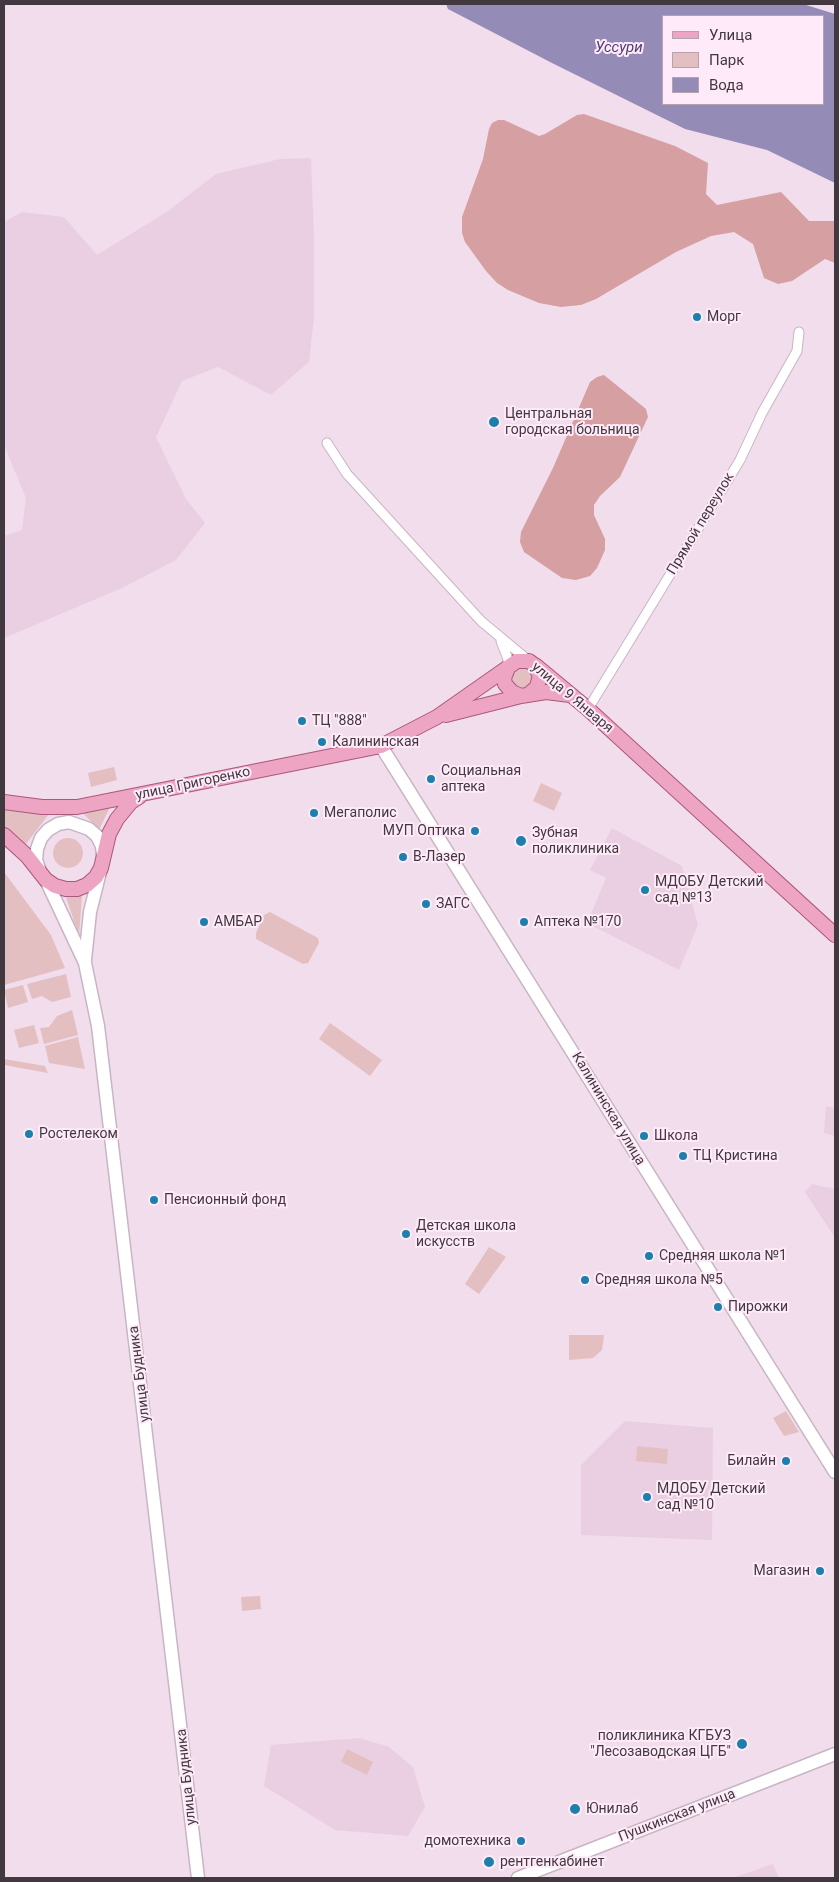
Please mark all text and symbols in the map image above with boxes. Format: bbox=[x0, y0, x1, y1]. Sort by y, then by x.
legend bbox=[662, 15, 824, 105]
text: Улица bbox=[709, 26, 752, 44]
water label: Уссури bbox=[595, 39, 643, 57]
text: Парк bbox=[709, 51, 744, 69]
text: Вода bbox=[709, 76, 744, 94]
place label: Морг bbox=[707, 309, 741, 325]
marker: Морг bbox=[691, 311, 703, 323]
place label: Центральная городская больница bbox=[505, 406, 640, 438]
marker: Центральная городская больница bbox=[487, 415, 501, 429]
street label: Прямой переулок bbox=[664, 470, 738, 578]
street label: улица 9 Января bbox=[528, 659, 616, 737]
place label: ТЦ "888" bbox=[312, 713, 367, 729]
marker: ТЦ "888" bbox=[296, 715, 308, 727]
place label: Калининская bbox=[332, 734, 419, 750]
marker: Калининская bbox=[316, 736, 328, 748]
place label: Социальная аптека bbox=[441, 763, 521, 796]
street label: улица Григоренко bbox=[134, 764, 252, 804]
marker: Социальная аптека bbox=[425, 773, 437, 785]
place label: Мегаполис bbox=[324, 805, 397, 821]
marker: Мегаполис bbox=[308, 807, 320, 819]
place label: МУП Оптика bbox=[383, 823, 465, 839]
marker: МУП Оптика bbox=[469, 825, 481, 837]
place label: Зубная поликлиника bbox=[532, 825, 619, 858]
marker: Зубная поликлиника bbox=[514, 834, 528, 848]
place label: В-Лазер bbox=[413, 849, 466, 865]
marker: В-Лазер bbox=[397, 851, 409, 863]
place label: МДОБУ Детский сад №13 bbox=[655, 874, 763, 906]
marker: МДОБУ Детский сад №13 bbox=[639, 884, 651, 896]
place label: ЗАГС bbox=[436, 896, 470, 912]
marker: ЗАГС bbox=[420, 898, 432, 910]
place label: АМБАР bbox=[214, 914, 262, 930]
place label: Аптека №170 bbox=[534, 914, 621, 930]
marker: АМБАР bbox=[198, 916, 210, 928]
marker: Аптека №170 bbox=[518, 916, 530, 928]
street label: Калининская улица bbox=[568, 1049, 648, 1169]
place label: Ростелеком bbox=[39, 1126, 118, 1142]
marker: Ростелеком bbox=[23, 1128, 35, 1140]
place label: Школа bbox=[654, 1128, 698, 1144]
marker: Школа bbox=[638, 1130, 650, 1142]
place label: ТЦ Кристина bbox=[693, 1148, 778, 1164]
marker: ТЦ Кристина bbox=[677, 1150, 689, 1162]
place label: Пенсионный фонд bbox=[164, 1192, 286, 1208]
marker: Пенсионный фонд bbox=[148, 1194, 160, 1206]
place label: Детская школа искусств bbox=[416, 1218, 516, 1250]
marker: Детская школа искусств bbox=[400, 1228, 412, 1240]
place label: Средняя школа №1 bbox=[659, 1248, 787, 1264]
marker: Средняя школа №1 bbox=[643, 1250, 655, 1262]
place label: Средняя школа №5 bbox=[595, 1272, 723, 1288]
marker: Средняя школа №5 bbox=[579, 1274, 591, 1286]
place label: Пирожки bbox=[728, 1299, 788, 1315]
marker: Пирожки bbox=[712, 1301, 724, 1313]
street label: улица Будника bbox=[126, 1325, 154, 1423]
place label: Билайн bbox=[727, 1453, 776, 1469]
marker: Билайн bbox=[780, 1455, 792, 1467]
place label: МДОБУ Детский сад №10 bbox=[657, 1481, 765, 1514]
marker: МДОБУ Детский сад №10 bbox=[641, 1491, 653, 1503]
place label: Магазин bbox=[753, 1563, 810, 1579]
marker: Магазин bbox=[814, 1565, 826, 1577]
street label: улица Будника bbox=[174, 1728, 200, 1826]
place label: поликлиника КГБУЗ "Лесозаводская ЦГБ" bbox=[590, 1728, 731, 1760]
marker: поликлиника КГБУЗ "Лесозаводская ЦГБ" bbox=[735, 1737, 749, 1751]
street label: Пушкинская улица bbox=[616, 1786, 738, 1846]
place label: Юнилаб bbox=[586, 1801, 638, 1817]
marker: Юнилаб bbox=[568, 1802, 582, 1816]
place label: домотехника bbox=[424, 1833, 511, 1849]
marker: домотехника bbox=[515, 1835, 527, 1847]
place label: рентгенкабинет bbox=[500, 1854, 604, 1870]
marker: рентгенкабинет bbox=[482, 1855, 496, 1869]

